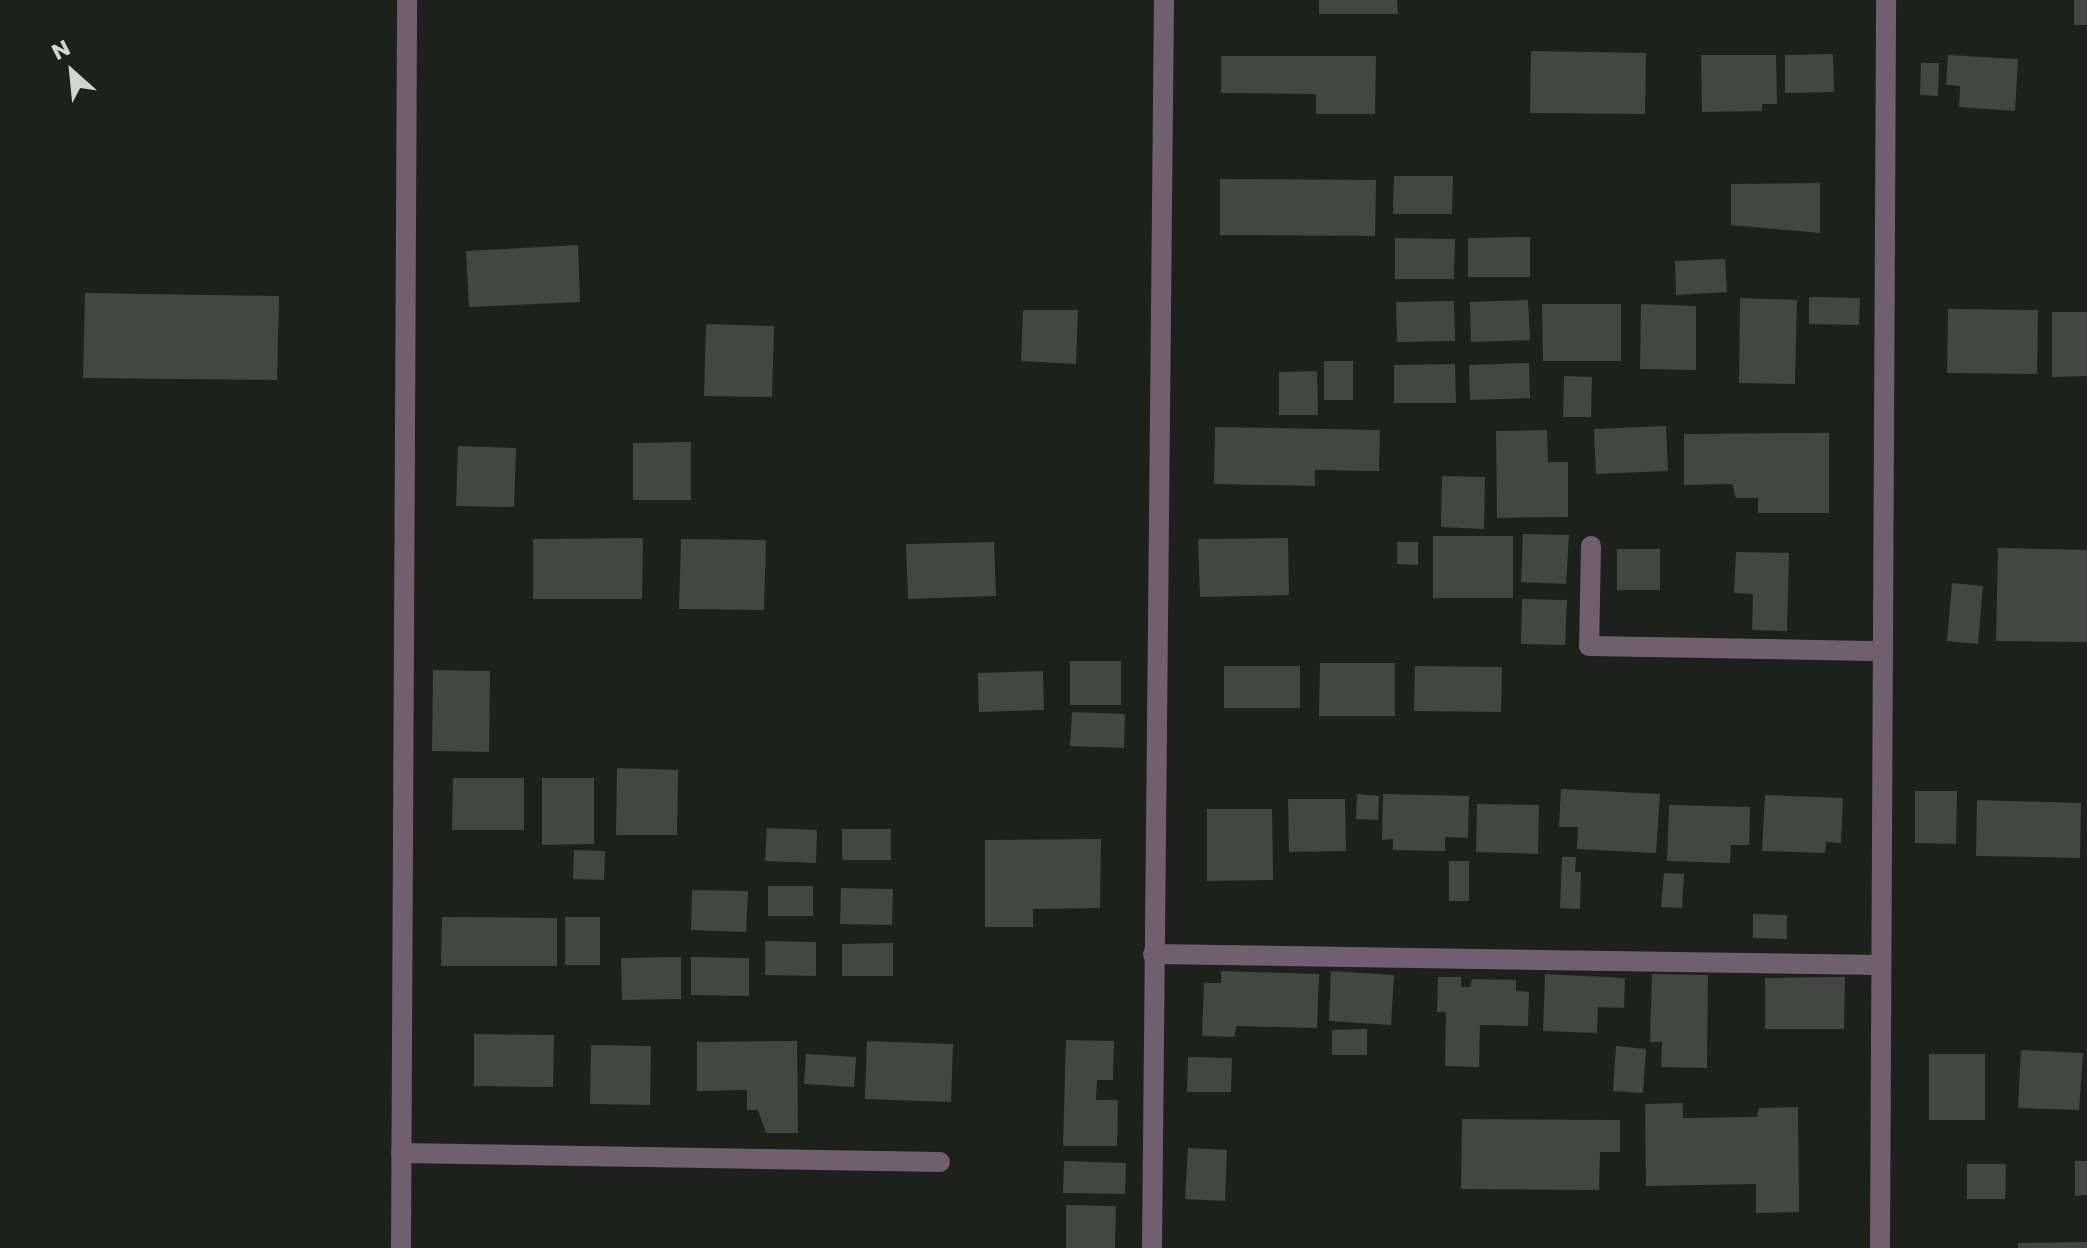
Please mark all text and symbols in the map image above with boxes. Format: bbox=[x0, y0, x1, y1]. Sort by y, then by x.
north arrow bbox=[32, 32, 112, 112]
text: N bbox=[46, 33, 75, 68]

